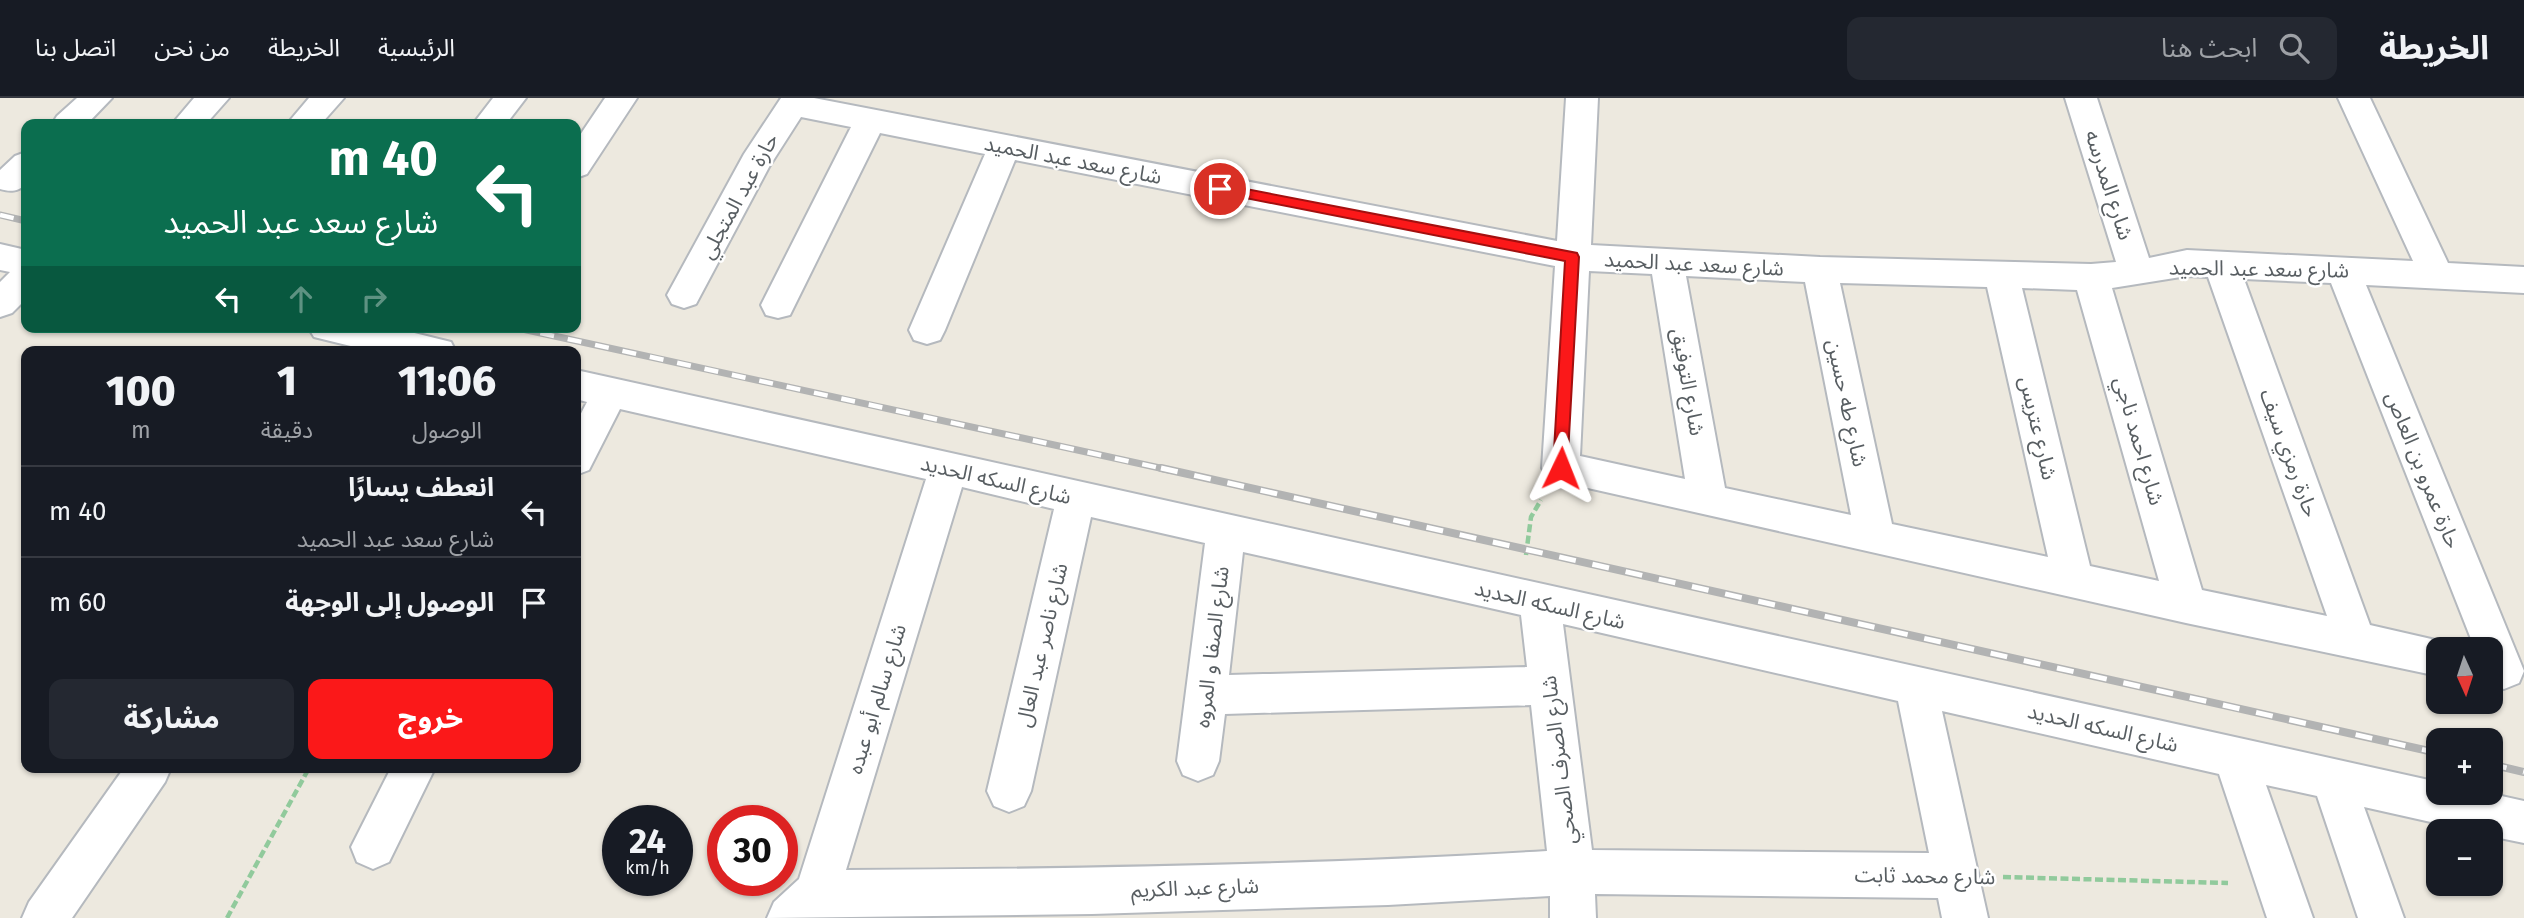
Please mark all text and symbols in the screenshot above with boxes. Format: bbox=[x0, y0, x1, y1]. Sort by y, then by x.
search box bbox=[1847, 17, 2337, 80]
text: الخريطة bbox=[2379, 28, 2489, 68]
icon: search bbox=[2275, 29, 2313, 67]
text: ابحث هنا bbox=[2161, 33, 2257, 64]
text: اتصل بنا bbox=[35, 34, 116, 62]
text: من نحن bbox=[154, 34, 230, 62]
text: الخريطة bbox=[268, 34, 340, 62]
text: الرئيسية bbox=[378, 34, 455, 62]
street label: شارع المدرسه bbox=[2077, 127, 2139, 244]
text: 40 m bbox=[329, 129, 438, 188]
street label: حارة عبد المتجلي bbox=[694, 129, 787, 265]
street label: شارع سعد عبد الحميد bbox=[982, 130, 1164, 192]
icon: left bbox=[462, 147, 553, 238]
pin bbox=[1190, 159, 1250, 219]
icon: arrive bbox=[1201, 170, 1239, 208]
text: شارع سعد عبد الحميد bbox=[164, 203, 438, 241]
street label: شارع سعد عبد الحميد bbox=[1603, 246, 1785, 284]
street label: شارع سعد عبد الحميد bbox=[2169, 254, 2349, 286]
icon: left bbox=[209, 280, 247, 318]
icon: ahead bbox=[282, 280, 320, 318]
icon: right bbox=[355, 280, 393, 318]
street label: شارع التوفيق bbox=[1664, 326, 1710, 438]
street label: شارع طه حسين bbox=[1819, 337, 1873, 470]
text: 1 bbox=[277, 356, 297, 406]
text: 11:06 bbox=[398, 356, 496, 406]
text: 100 bbox=[106, 366, 176, 416]
street label: شارع عتريس bbox=[2012, 374, 2063, 483]
street label: شارع احمد ناجي bbox=[2106, 374, 2170, 509]
street label: حارة رمزي سيف bbox=[2251, 385, 2324, 522]
street label: حارة عمرو بن العاص bbox=[2380, 388, 2466, 552]
text: m bbox=[131, 416, 151, 444]
text: دقيقة bbox=[261, 416, 313, 444]
text: الوصول bbox=[412, 416, 482, 444]
position arrow bbox=[1524, 431, 1598, 505]
street label: شارع السكه الحديد bbox=[918, 450, 1074, 512]
text: انعطف يسارًا bbox=[348, 472, 494, 503]
icon: left bbox=[515, 493, 553, 531]
text: 40 m bbox=[49, 496, 107, 527]
text: شارع سعد عبد الحميد bbox=[297, 525, 494, 553]
street label: شارع ناصر عبد العال bbox=[1010, 560, 1075, 730]
street label: شارع الصفا و المروه bbox=[1189, 565, 1237, 730]
street label: شارع السكه الحديد bbox=[1472, 575, 1628, 637]
icon: arrive bbox=[515, 584, 553, 622]
text: 60 m bbox=[49, 587, 107, 618]
text: الوصول إلى الوجهة bbox=[285, 587, 494, 618]
street label: شارع سالم أبو عبده bbox=[842, 621, 914, 778]
north arrow bbox=[2426, 637, 2502, 714]
map controls bbox=[2426, 637, 2503, 896]
street label: شارع الصرف الصحي bbox=[1536, 674, 1585, 846]
button: مشاركة bbox=[49, 679, 294, 759]
button: خروج bbox=[308, 679, 553, 759]
street label: شارع السكه الحديد bbox=[2025, 698, 2181, 760]
button: + bbox=[2426, 728, 2503, 805]
speed limit sign: 30 bbox=[707, 805, 798, 896]
button: − bbox=[2426, 819, 2503, 896]
text: 24 bbox=[629, 820, 666, 862]
text: km/h bbox=[625, 857, 670, 879]
street label: شارع محمد ثابت bbox=[1854, 862, 1996, 892]
street label: شارع عبد الكريم bbox=[1131, 873, 1259, 905]

